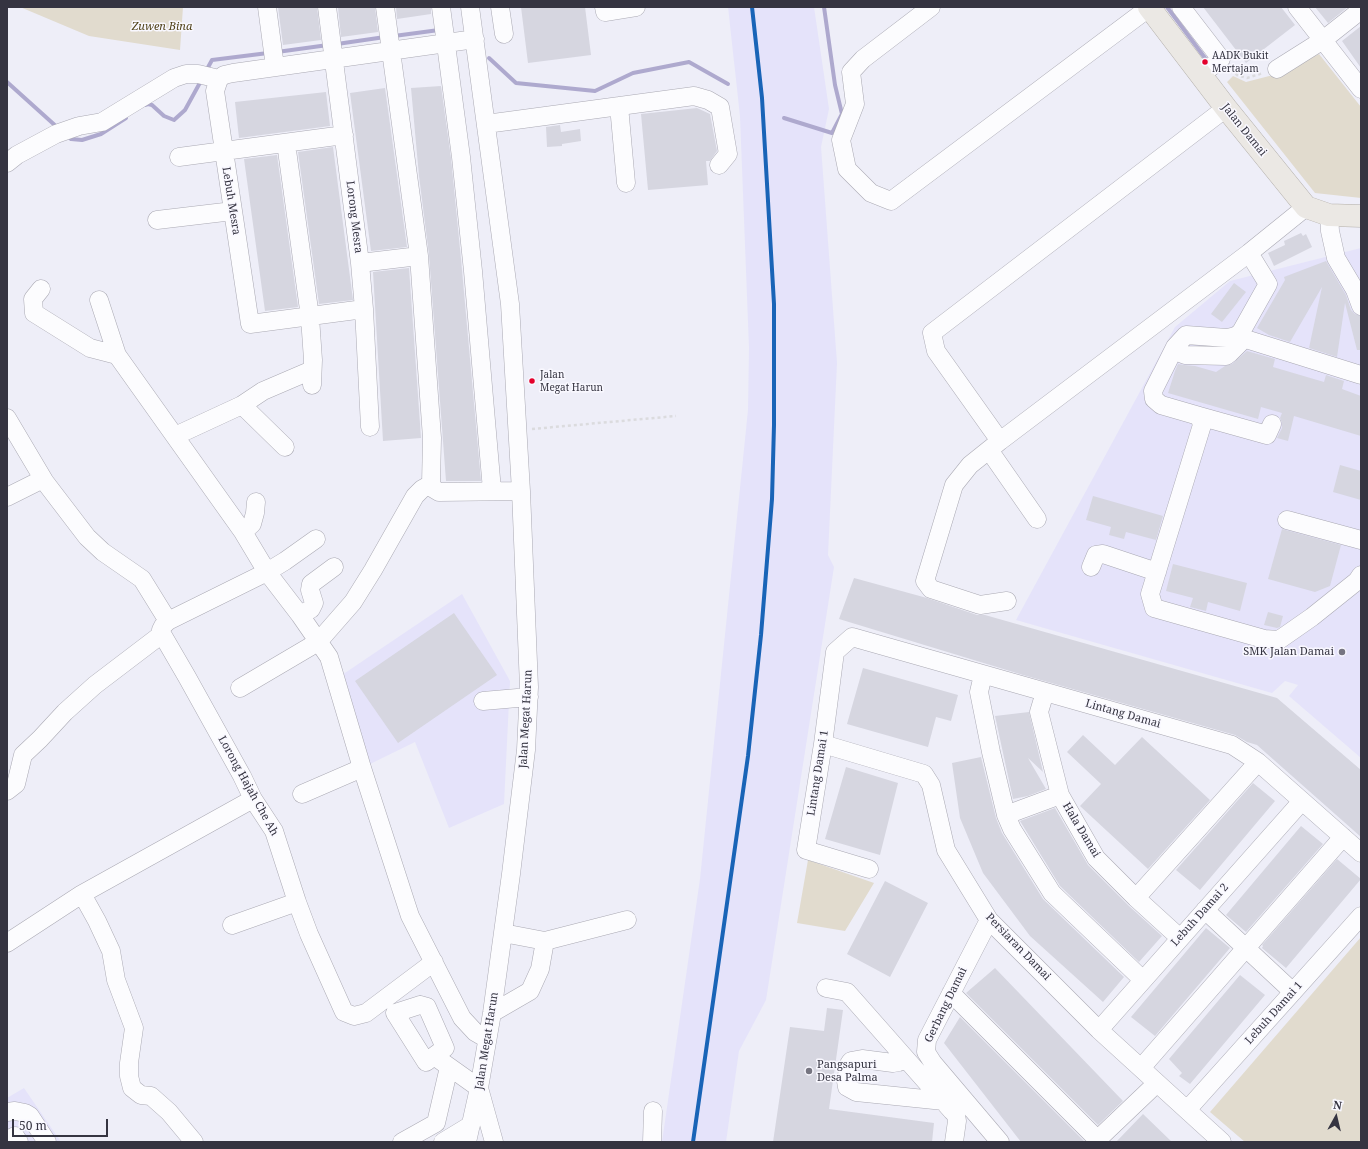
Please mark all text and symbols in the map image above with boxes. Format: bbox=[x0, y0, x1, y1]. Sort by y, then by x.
park label: Zuwen Bina bbox=[132, 20, 192, 34]
place label: AADK Bukit Mertajam bbox=[1212, 50, 1268, 74]
marker: AADK Bukit Mertajam bbox=[1200, 57, 1210, 67]
street label: Jalan Damai bbox=[1219, 101, 1269, 159]
street label: Lebuh Mesra bbox=[219, 166, 243, 236]
street label: Lorong Mesra bbox=[343, 180, 365, 254]
place label: Jalan Megat Harun bbox=[540, 369, 603, 392]
marker: Jalan Megat Harun bbox=[527, 376, 537, 386]
place label: SMK Jalan Damai bbox=[1243, 645, 1334, 659]
marker: SMK Jalan Damai bbox=[1337, 647, 1347, 657]
street label: Jalan Megat Harun bbox=[517, 669, 535, 769]
street label: Lintang Damai bbox=[1084, 697, 1162, 731]
street label: Lintang Damai 1 bbox=[805, 729, 831, 817]
street label: Lorong Hajah Che Ah bbox=[215, 734, 281, 838]
street label: Hala Damai bbox=[1059, 800, 1103, 860]
street label: Lebuh Damai 2 bbox=[1168, 881, 1232, 949]
street label: Persiaran Damai bbox=[983, 911, 1053, 983]
street label: Gerbang Damai bbox=[922, 965, 970, 1045]
street label: Lebuh Damai 1 bbox=[1242, 979, 1306, 1047]
street label: Jalan Megat Harun bbox=[473, 991, 501, 1091]
place label: Pangsapuri Desa Palma bbox=[817, 1058, 878, 1084]
marker: Pangsapuri Desa Palma bbox=[804, 1066, 814, 1076]
north arrow bbox=[1316, 1097, 1356, 1137]
text: N bbox=[1332, 1097, 1343, 1113]
scale bar bbox=[14, 1111, 110, 1137]
text: 50 m bbox=[19, 1117, 47, 1134]

